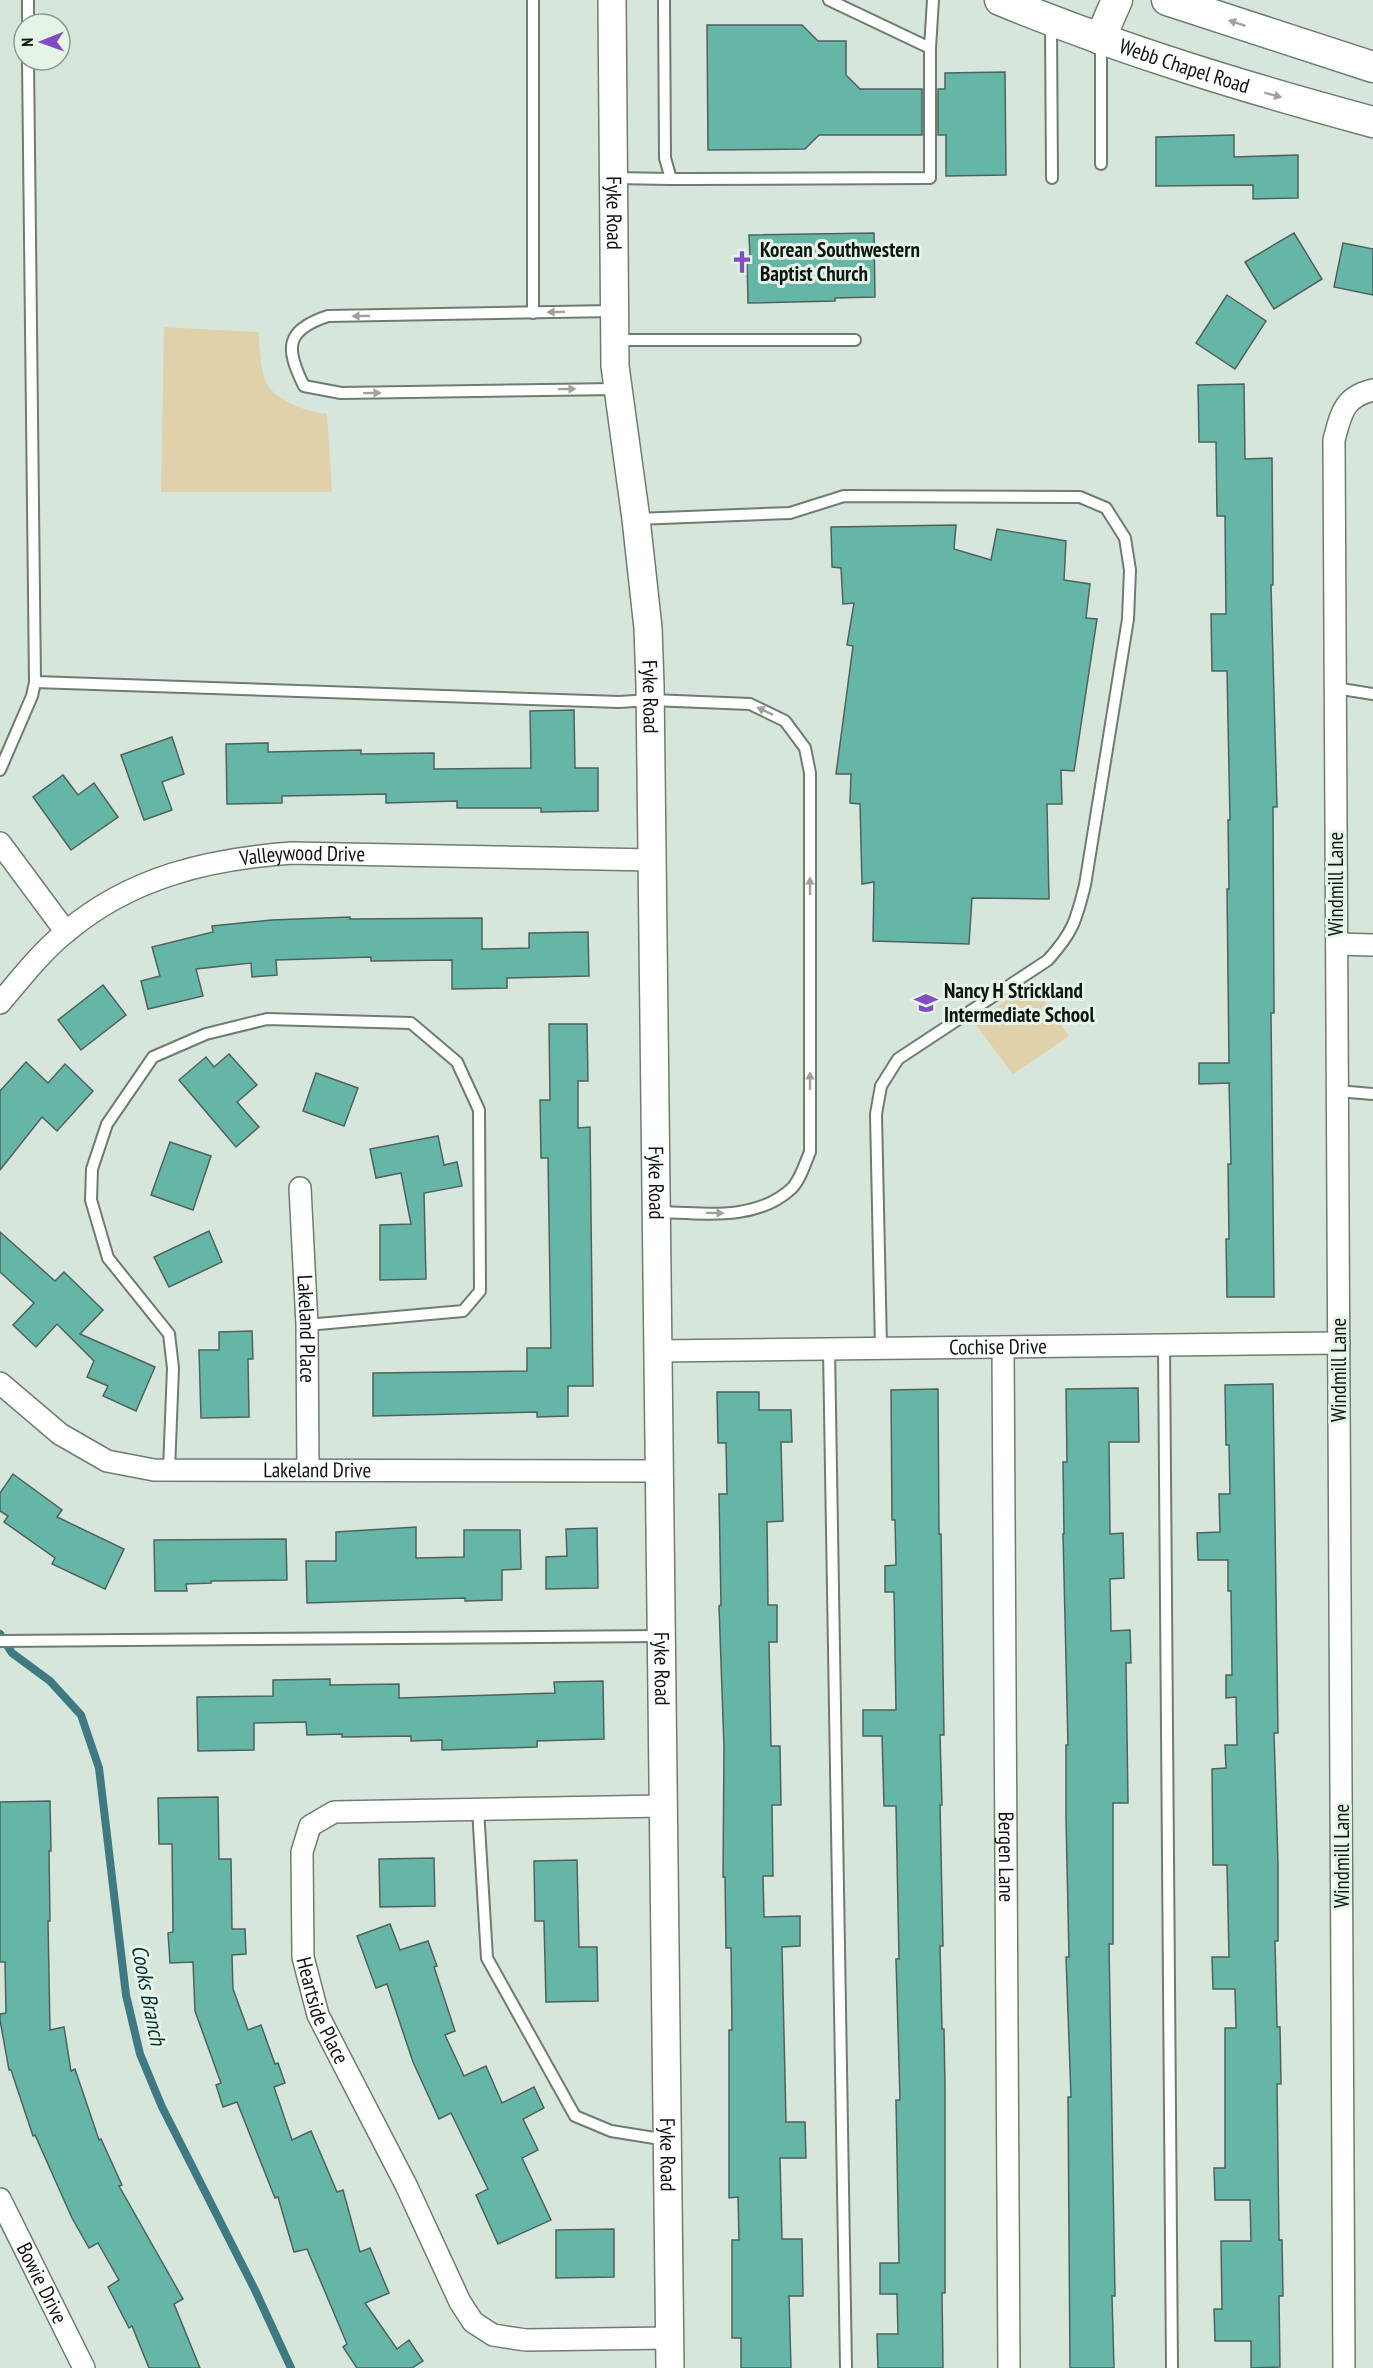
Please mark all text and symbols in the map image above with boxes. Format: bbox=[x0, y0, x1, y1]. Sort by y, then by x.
north arrow bbox=[12, 12, 72, 72]
one-way arrow bbox=[1228, 18, 1246, 28]
street label: Webb Chapel Road bbox=[1116, 32, 1253, 99]
text: N bbox=[17, 38, 37, 47]
one-way arrow bbox=[1265, 91, 1283, 100]
street label: Fyke Road bbox=[600, 176, 628, 250]
place label: Korean Southwestern Baptist Church bbox=[760, 236, 920, 287]
church icon: Korean Southwestern Baptist Church bbox=[729, 249, 755, 275]
one-way arrow bbox=[546, 307, 565, 317]
one-way arrow bbox=[351, 311, 370, 321]
one-way arrow bbox=[558, 385, 577, 394]
one-way arrow bbox=[363, 388, 382, 398]
street label: Fyke Road bbox=[636, 660, 665, 734]
one-way arrow bbox=[756, 706, 773, 715]
street label: Windmill Lane bbox=[1322, 832, 1349, 936]
street label: Valleywood Drive bbox=[237, 839, 365, 872]
one-way arrow bbox=[805, 876, 815, 895]
place label: Nancy H Strickland Intermediate School bbox=[944, 977, 1095, 1028]
school or university icon: Nancy H Strickland Intermediate School bbox=[913, 990, 939, 1016]
one-way arrow bbox=[805, 1071, 815, 1090]
street label: Fyke Road bbox=[642, 1146, 670, 1220]
one-way arrow bbox=[706, 1208, 725, 1218]
street label: Lakeland Place bbox=[291, 1274, 321, 1383]
street label: Windmill Lane bbox=[1325, 1318, 1352, 1422]
street label: Cochise Drive bbox=[949, 1332, 1047, 1361]
street label: Lakeland Drive bbox=[263, 1456, 371, 1483]
street label: Fyke Road bbox=[648, 1632, 676, 1706]
street label: Windmill Lane bbox=[1328, 1804, 1355, 1908]
street label: Bergen Lane bbox=[993, 1812, 1020, 1902]
water label: Cooks Branch bbox=[126, 1943, 173, 2049]
street label: Heartside Place bbox=[291, 1954, 355, 2068]
street label: Fyke Road bbox=[654, 2118, 682, 2192]
street label: Bowie Drive bbox=[11, 2238, 74, 2328]

